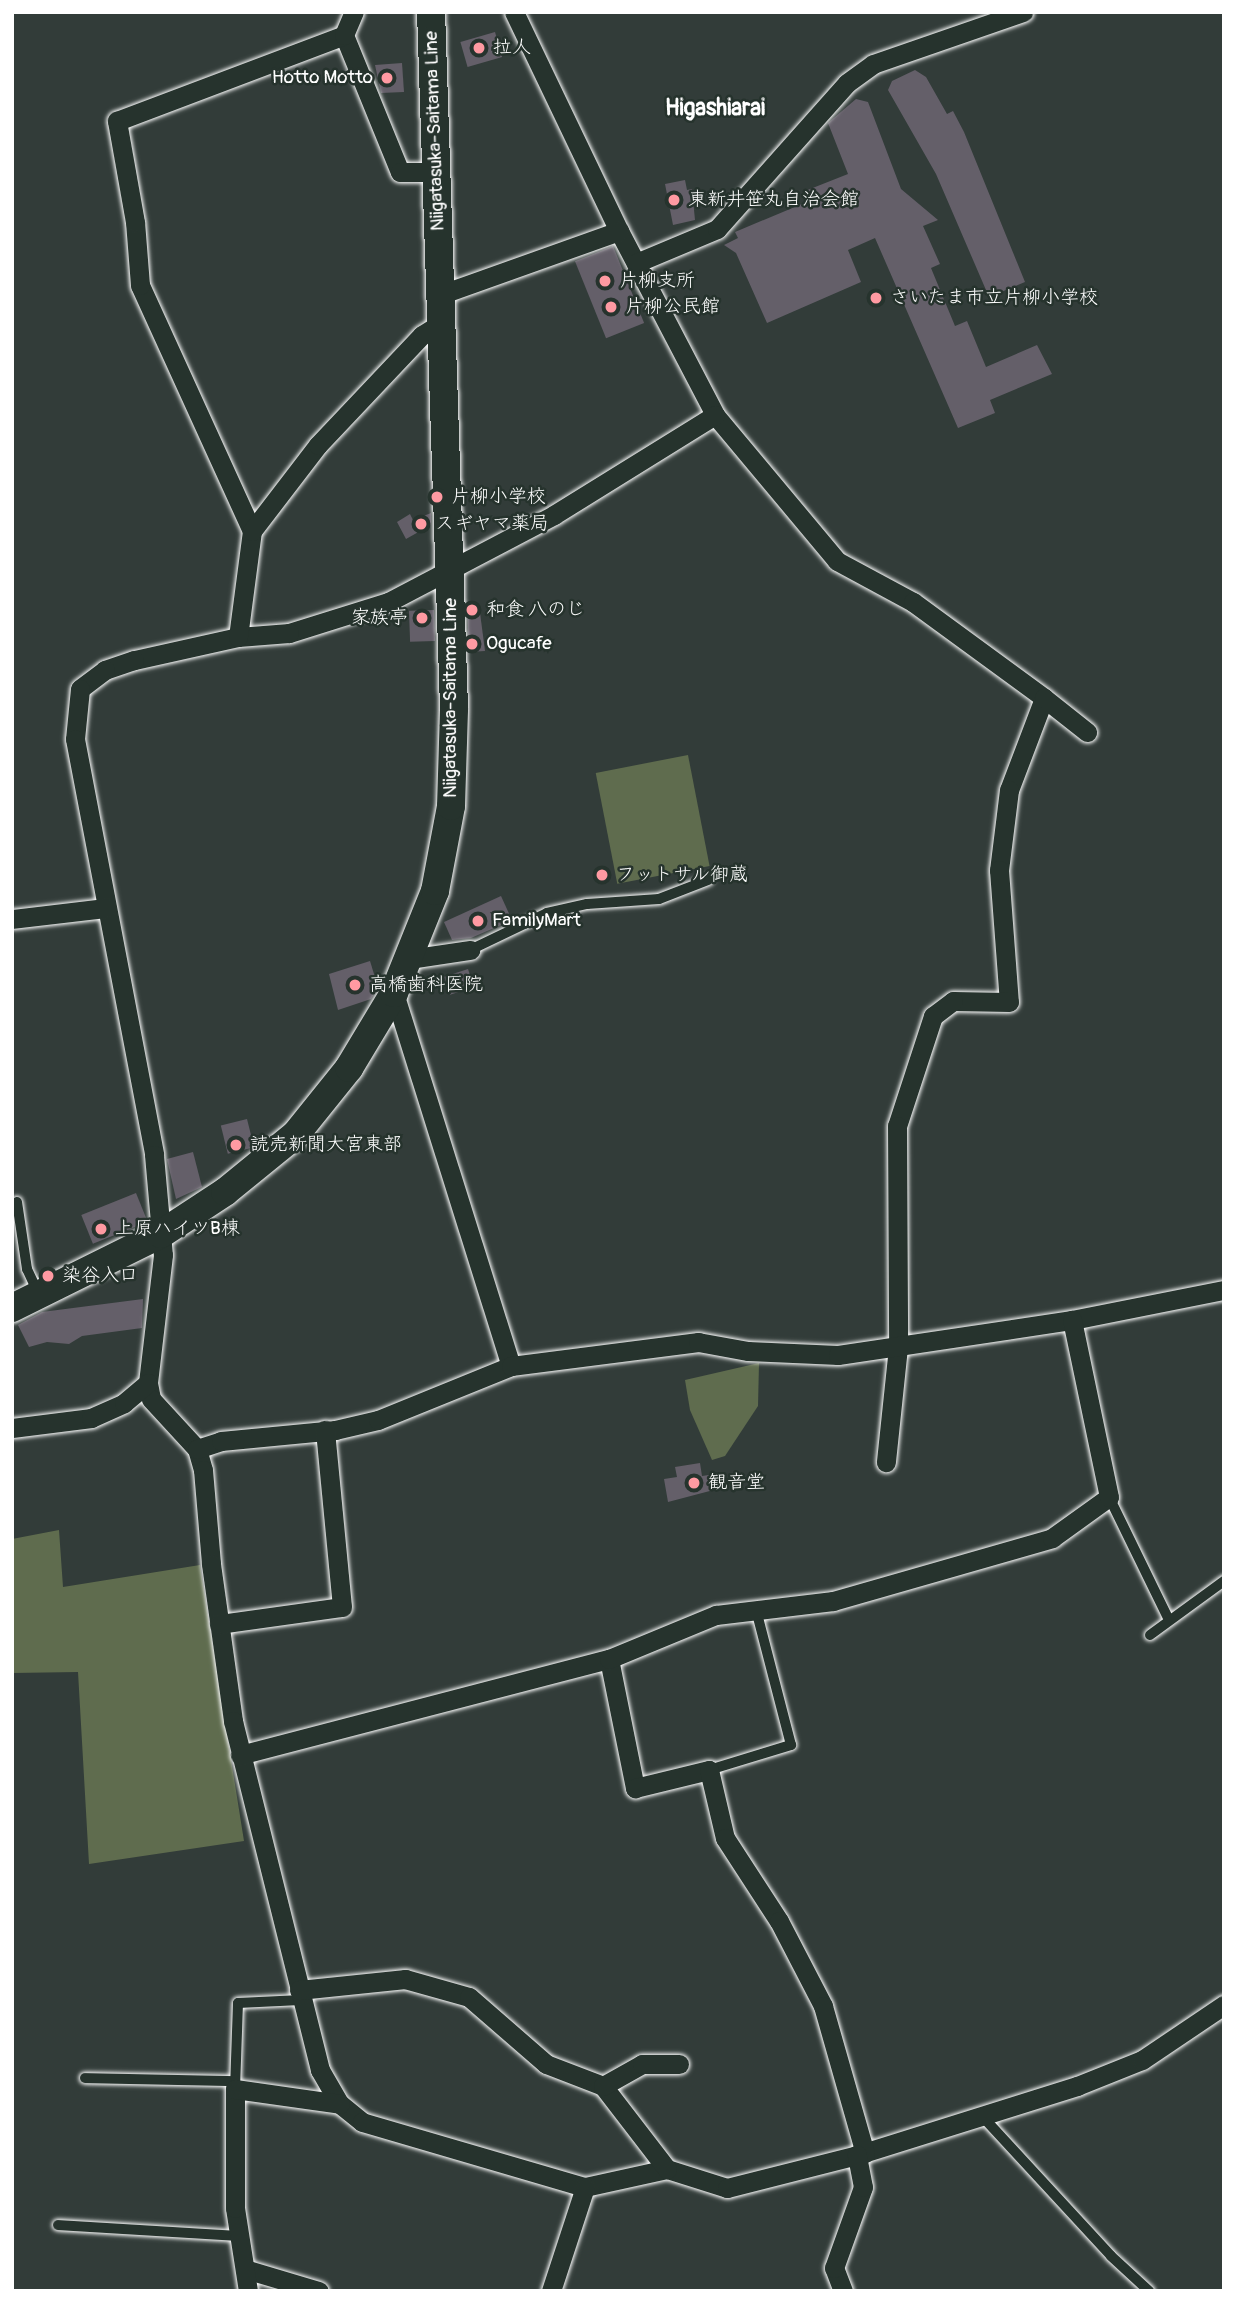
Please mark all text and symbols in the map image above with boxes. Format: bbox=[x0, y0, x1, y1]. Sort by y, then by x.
street label: Niigatasuka-Saitama Line bbox=[420, 31, 450, 231]
place label: 拉人 bbox=[493, 37, 531, 59]
marker: 拉人 bbox=[471, 40, 487, 56]
place label: Hotto Motto bbox=[272, 67, 373, 89]
marker: Hotto Motto bbox=[379, 70, 395, 86]
district label: Higashiarai bbox=[665, 94, 765, 122]
place label: 東新井笹丸自治会館 bbox=[688, 189, 859, 211]
marker: 東新井笹丸自治会館 bbox=[666, 192, 682, 208]
place label: 片柳支所 bbox=[619, 270, 695, 292]
marker: 片柳支所 bbox=[597, 273, 613, 289]
place label: さいたま市立片柳小学校 bbox=[890, 287, 1099, 309]
marker: さいたま市立片柳小学校 bbox=[868, 290, 884, 306]
place label: 片柳公民館 bbox=[625, 296, 720, 318]
marker: 片柳公民館 bbox=[603, 299, 619, 315]
place label: 片柳小学校 bbox=[451, 486, 546, 508]
marker: 片柳小学校 bbox=[429, 489, 445, 505]
place label: スギヤマ薬局 bbox=[435, 513, 549, 535]
marker: スギヤマ薬局 bbox=[413, 516, 429, 532]
street label: Niigatasuka-Saitama Line bbox=[440, 598, 462, 798]
place label: 和食 八のじ bbox=[486, 599, 585, 621]
marker: 和食 八のじ bbox=[464, 602, 480, 618]
place label: 家族亭 bbox=[351, 607, 408, 629]
marker: 家族亭 bbox=[414, 610, 430, 626]
place label: Ogucafe bbox=[486, 633, 552, 655]
marker: Ogucafe bbox=[464, 636, 480, 652]
place label: フットサル御蔵 bbox=[616, 864, 749, 886]
marker: フットサル御蔵 bbox=[594, 867, 610, 883]
place label: FamilyMart bbox=[492, 910, 581, 932]
marker: FamilyMart bbox=[470, 913, 486, 929]
place label: 高橋歯科医院 bbox=[369, 974, 483, 996]
marker: 高橋歯科医院 bbox=[347, 977, 363, 993]
place label: 読売新聞大宮東部 bbox=[250, 1134, 402, 1156]
marker: 読売新聞大宮東部 bbox=[228, 1137, 244, 1153]
place label: 上原ハイツB棟 bbox=[115, 1218, 240, 1240]
marker: 上原ハイツB棟 bbox=[93, 1221, 109, 1237]
place label: 染谷入口 bbox=[62, 1265, 138, 1287]
marker: 染谷入口 bbox=[40, 1268, 56, 1284]
place label: 観音堂 bbox=[708, 1472, 765, 1494]
marker: 観音堂 bbox=[686, 1475, 702, 1491]

